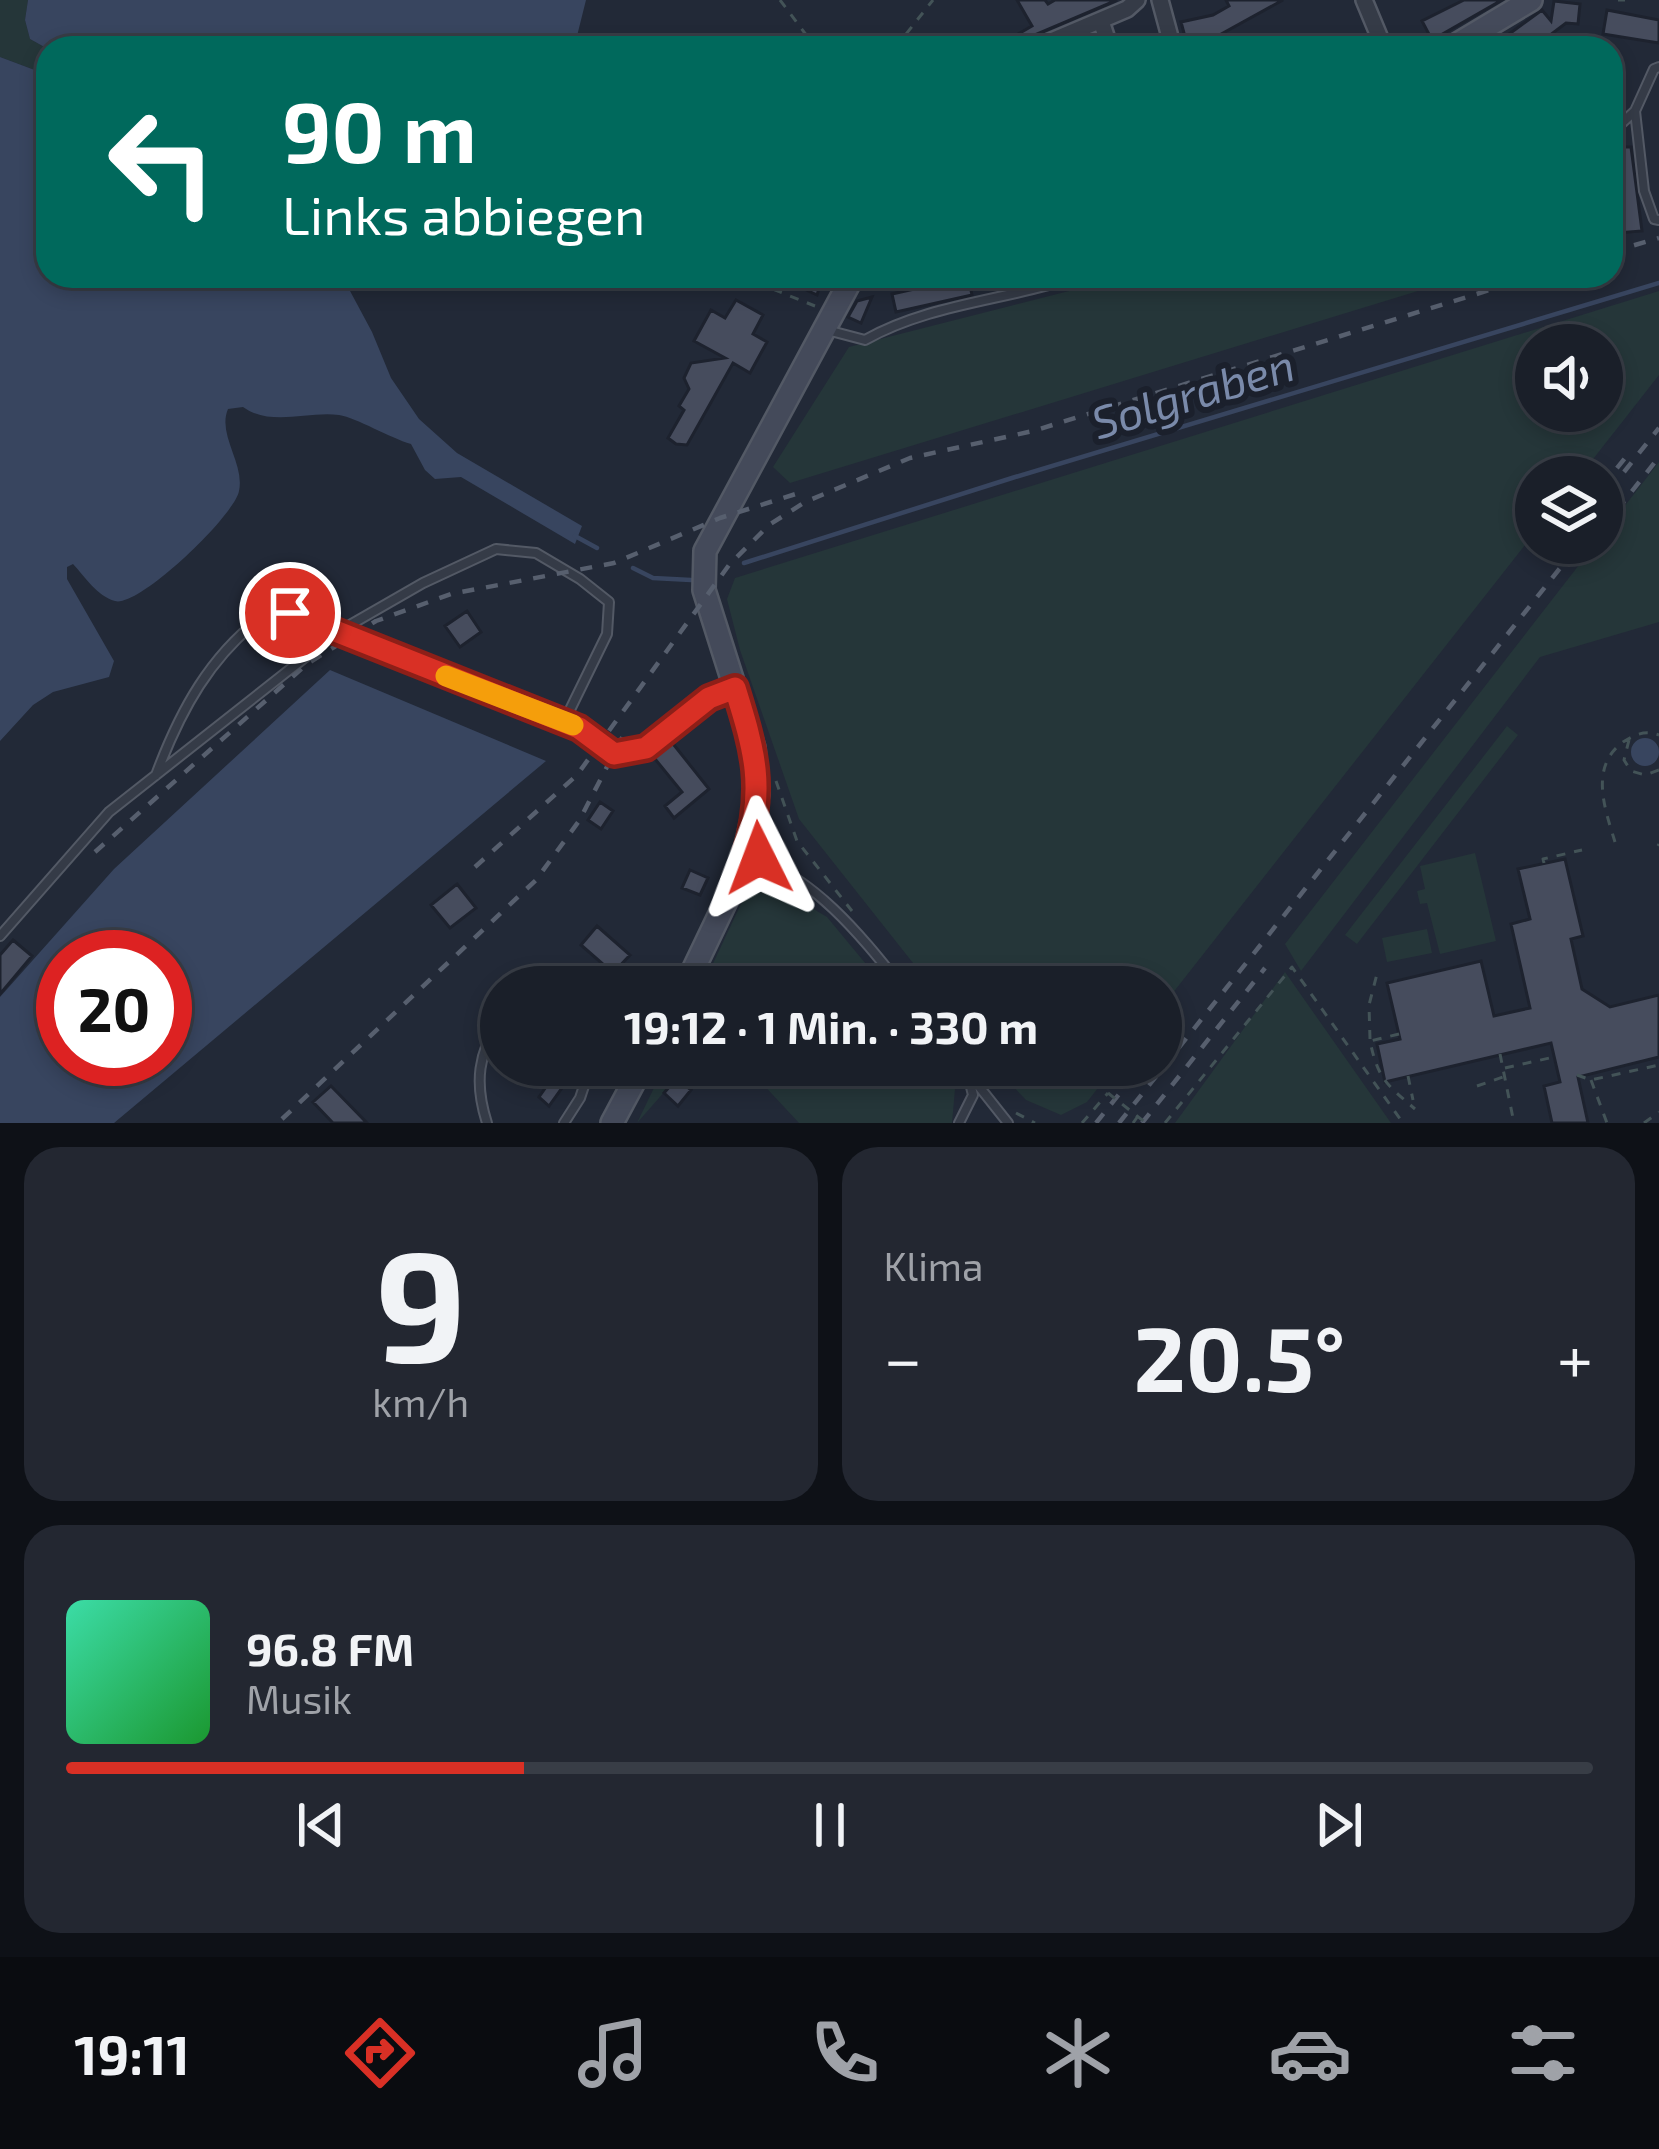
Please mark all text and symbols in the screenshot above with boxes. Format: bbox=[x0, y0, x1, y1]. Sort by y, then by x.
text: 90 m bbox=[282, 79, 477, 180]
icon: left bbox=[84, 84, 240, 240]
text: Links abbiegen bbox=[282, 181, 645, 246]
map controls bbox=[1515, 324, 1623, 564]
button: sound bbox=[1515, 324, 1623, 432]
water label: Solgraben bbox=[1085, 336, 1300, 448]
button: layers bbox=[1515, 456, 1623, 564]
pin bbox=[239, 562, 341, 664]
icon: arrive bbox=[257, 580, 323, 646]
position arrow bbox=[696, 795, 822, 921]
speed limit sign: 20 bbox=[36, 930, 192, 1086]
text: 19:12 · 1 Min. · 330 m bbox=[624, 999, 1038, 1053]
text: 9 bbox=[375, 1206, 467, 1393]
text: Klima bbox=[884, 1242, 983, 1289]
text: 20.5° bbox=[1134, 1302, 1345, 1410]
text: − bbox=[884, 1317, 922, 1396]
text: + bbox=[1557, 1317, 1593, 1396]
text: km/h bbox=[372, 1378, 469, 1425]
text: 96.8 FM bbox=[246, 1621, 414, 1675]
text: Musik bbox=[246, 1675, 352, 1722]
icon: previous bbox=[288, 1792, 354, 1858]
icon: pause bbox=[797, 1792, 863, 1858]
icon: next bbox=[1306, 1792, 1372, 1858]
icon: directions bbox=[338, 2011, 422, 2095]
icon: music bbox=[571, 2011, 655, 2095]
icon: phone bbox=[803, 2011, 887, 2095]
icon: climate bbox=[1036, 2011, 1120, 2095]
icon: car bbox=[1268, 2011, 1352, 2095]
icon: filters bbox=[1501, 2011, 1585, 2095]
text: 19:11 bbox=[74, 2021, 190, 2086]

